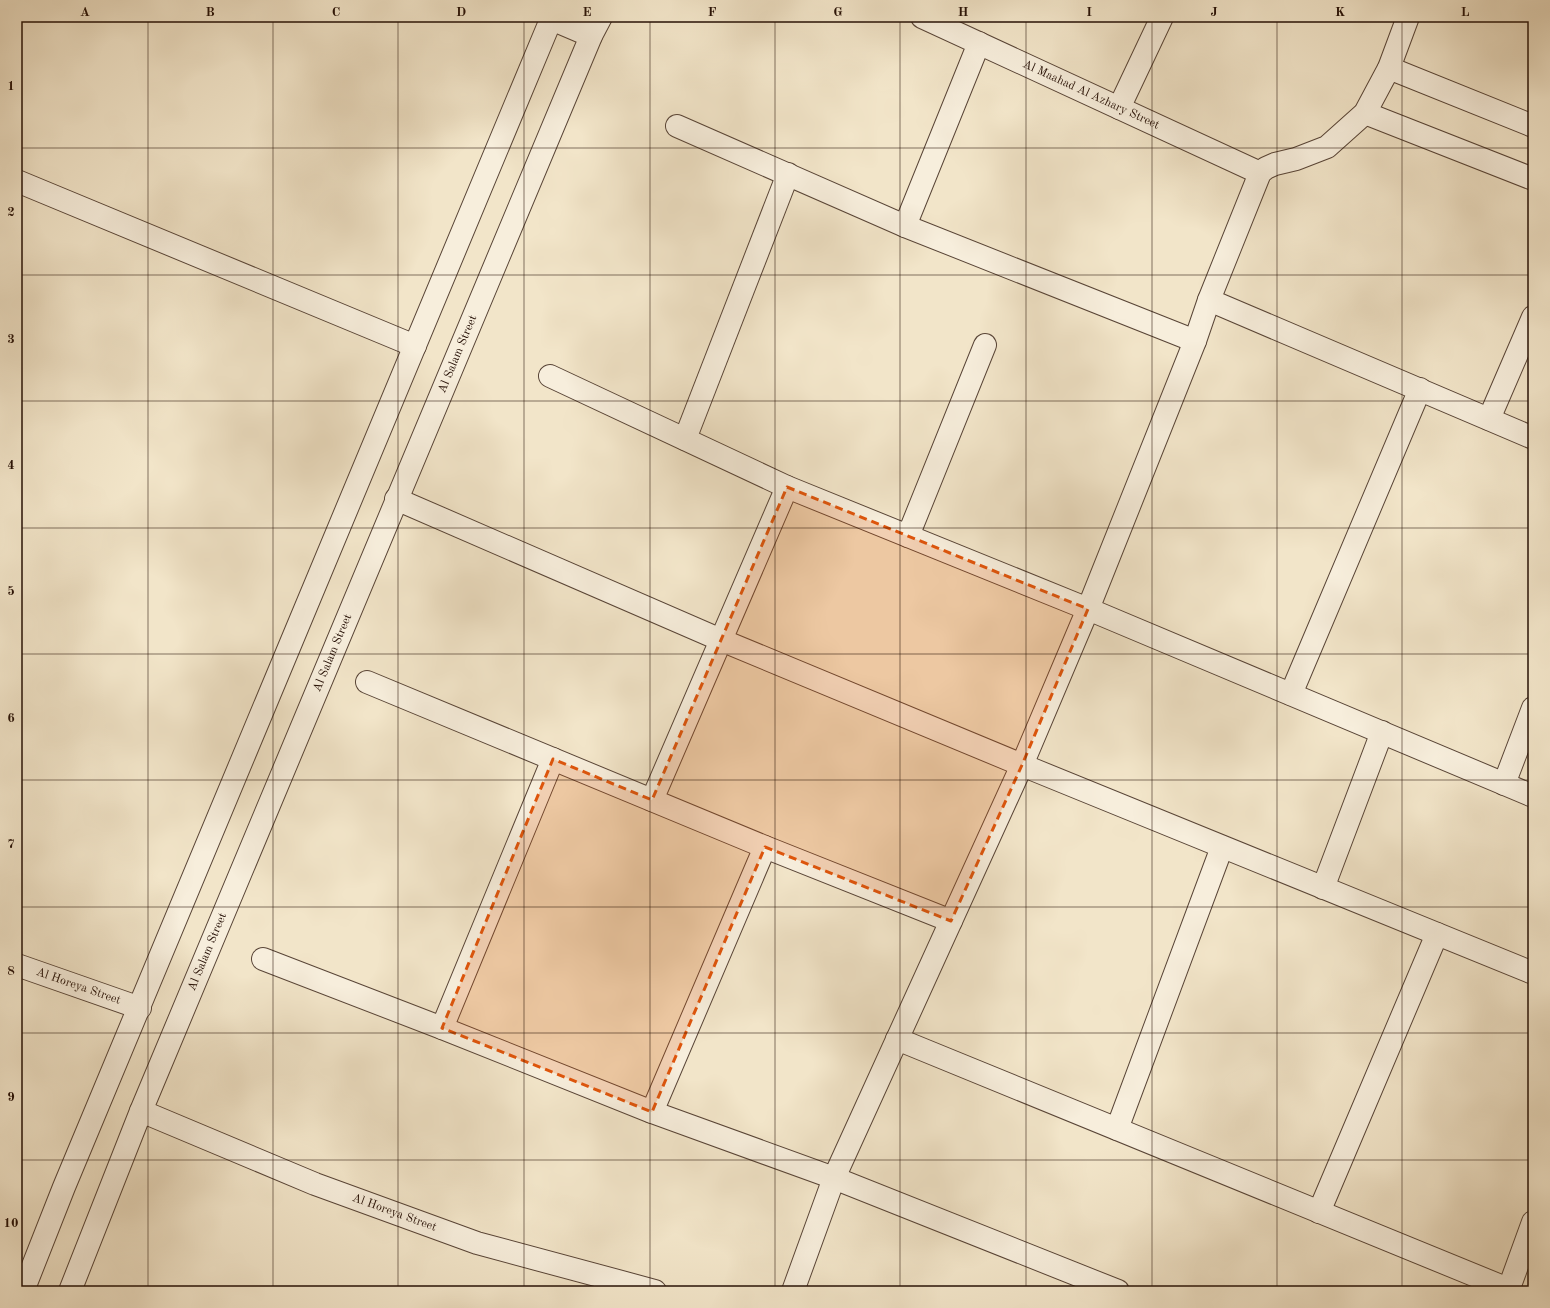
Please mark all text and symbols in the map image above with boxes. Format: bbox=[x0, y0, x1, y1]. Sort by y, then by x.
text: A bbox=[80, 6, 90, 19]
text: B bbox=[205, 6, 215, 19]
text: C bbox=[332, 6, 340, 19]
text: D bbox=[456, 6, 466, 19]
text: E bbox=[583, 6, 592, 19]
text: F bbox=[708, 6, 717, 19]
text: G bbox=[833, 6, 843, 19]
text: H bbox=[958, 6, 969, 19]
text: I bbox=[1086, 6, 1092, 19]
text: J bbox=[1210, 6, 1218, 19]
text: K bbox=[1335, 6, 1345, 19]
text: L bbox=[1461, 6, 1470, 19]
street label: Al Maahad Al Azhary Street bbox=[1021, 58, 1161, 132]
text: 1 bbox=[7, 80, 15, 93]
text: 2 bbox=[7, 206, 15, 219]
street label: Al Salam Street bbox=[436, 313, 479, 395]
text: 3 bbox=[7, 333, 15, 346]
text: 4 bbox=[7, 459, 15, 472]
text: 5 bbox=[7, 585, 15, 598]
street label: Al Salam Street bbox=[311, 612, 354, 694]
text: 6 bbox=[7, 712, 15, 725]
text: 7 bbox=[7, 838, 15, 851]
street label: Al Salam Street bbox=[186, 911, 229, 993]
text: 8 bbox=[7, 965, 15, 978]
street label: Al Horeya Street bbox=[34, 966, 122, 1007]
text: 9 bbox=[7, 1091, 15, 1104]
street label: Al Horeya Street bbox=[350, 1192, 438, 1234]
text: 10 bbox=[3, 1217, 19, 1230]

